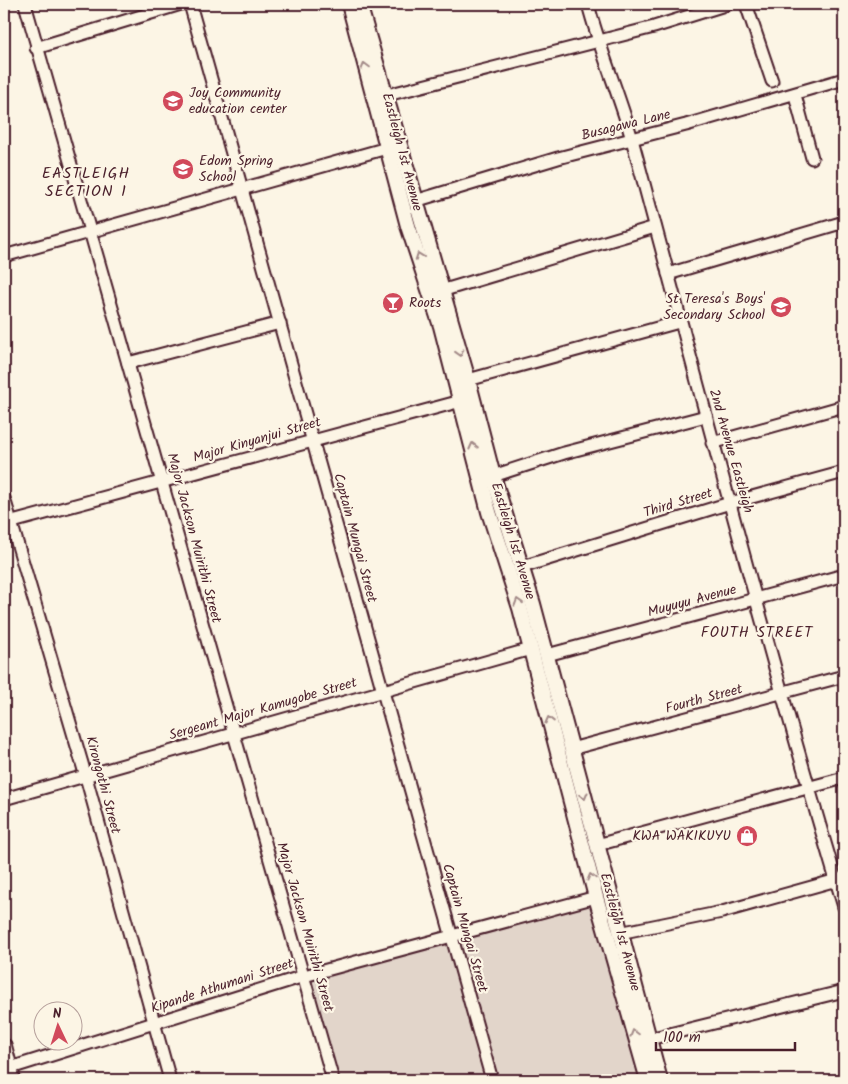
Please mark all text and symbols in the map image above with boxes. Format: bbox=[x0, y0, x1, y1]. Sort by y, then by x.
one-way arrow bbox=[360, 61, 371, 70]
place label: Joy Community education center bbox=[189, 82, 288, 120]
school or university icon: Joy Community education center bbox=[161, 89, 185, 113]
street label: Eastleigh 1st Avenue bbox=[376, 90, 429, 214]
street label: Busagawa Lane bbox=[579, 103, 673, 147]
place label: Edom Spring School bbox=[199, 150, 273, 188]
school or university icon: Edom Spring School bbox=[171, 157, 195, 181]
district label: EASTLEIGH SECTION 1 bbox=[42, 161, 130, 204]
one-way arrow bbox=[415, 252, 425, 260]
place label: St Teresa's Boys' Secondary School bbox=[664, 288, 766, 326]
bar icon: Roots bbox=[381, 291, 405, 315]
place label: Roots bbox=[409, 292, 441, 314]
school or university icon: St Teresa's Boys' Secondary School bbox=[769, 295, 793, 319]
one-way arrow bbox=[454, 349, 464, 357]
street label: 2nd Avenue Eastleigh bbox=[703, 386, 759, 516]
street label: Major Kinyanjui Street bbox=[190, 411, 324, 469]
one-way arrow bbox=[468, 442, 478, 450]
street label: Major Jackson Muirithi Street bbox=[161, 450, 227, 626]
street label: Captain Mungai Street bbox=[327, 471, 383, 606]
street label: Eastleigh 1st Avenue bbox=[485, 480, 541, 603]
street label: Third Street bbox=[641, 482, 716, 524]
street label: Muyuyu Avenue bbox=[645, 578, 740, 623]
one-way arrow bbox=[513, 598, 523, 606]
district label: FOUTH STREET bbox=[701, 621, 814, 645]
street label: Sergeant Major Kamugobe Street bbox=[166, 671, 360, 746]
street label: Fourth Street bbox=[663, 678, 746, 720]
one-way arrow bbox=[545, 716, 555, 724]
street label: Kirongothi Street bbox=[79, 734, 127, 837]
one-way arrow bbox=[578, 792, 589, 801]
shop icon: KWA WAKIKUYU bbox=[735, 824, 759, 848]
place label: KWA WAKIKUYU bbox=[633, 825, 731, 847]
street label: Major Jackson Muirithi Street bbox=[270, 840, 340, 1015]
street label: Captain Mungai Street bbox=[436, 861, 494, 995]
street label: Eastleigh 1st Avenue bbox=[594, 870, 647, 994]
one-way arrow bbox=[586, 873, 596, 881]
street label: Kipande Athumani Street bbox=[148, 952, 297, 1019]
north arrow bbox=[32, 1002, 82, 1052]
text: N bbox=[52, 1003, 62, 1025]
scale bar bbox=[656, 1019, 794, 1051]
text: 100 m bbox=[663, 1026, 701, 1050]
one-way arrow bbox=[630, 1030, 640, 1038]

